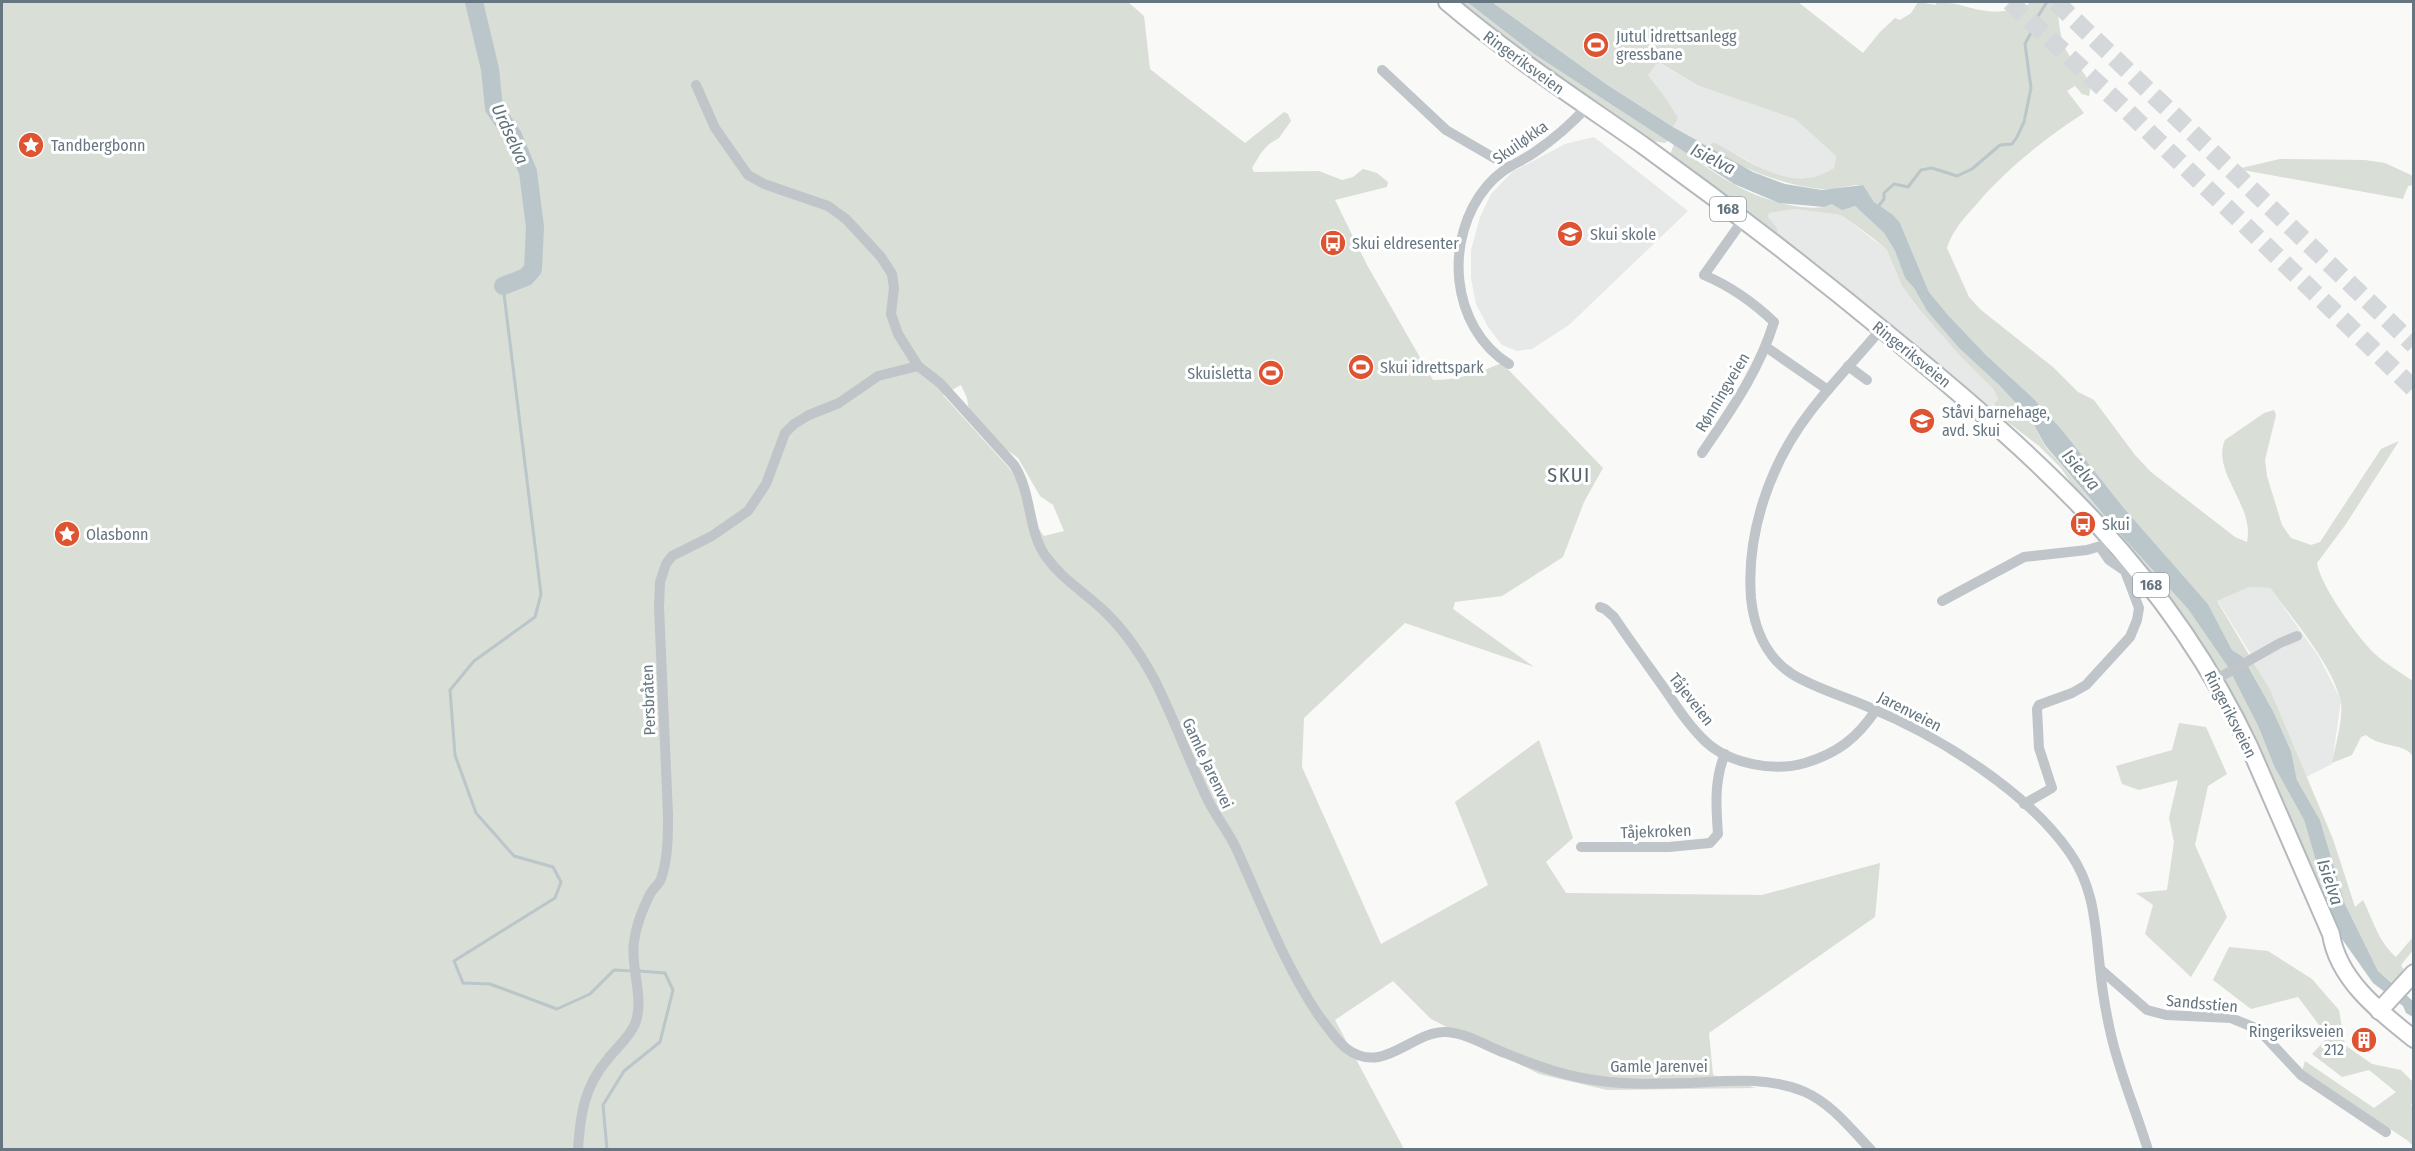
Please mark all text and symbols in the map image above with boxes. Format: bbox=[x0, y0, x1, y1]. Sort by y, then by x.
street label: Ringeriksveien bbox=[1480, 27, 1568, 98]
place label: Jutul idrettsanlegg gressbane bbox=[1616, 27, 1737, 64]
sports icon: Jutul idrettsanlegg gressbane bbox=[1581, 30, 1611, 60]
water label: Urdselva bbox=[487, 100, 533, 168]
street label: Skuiløkka bbox=[1489, 117, 1552, 168]
place icon: Tandbergbonn bbox=[16, 130, 46, 160]
place label: Tandbergbonn bbox=[51, 136, 146, 155]
water label: Isielva bbox=[1687, 138, 1739, 180]
road number: 168 bbox=[1710, 197, 1746, 221]
school or university icon: Skui skole bbox=[1555, 219, 1585, 249]
place label: Skui skole bbox=[1590, 225, 1656, 244]
bus stop icon: Skui eldresenter bbox=[1318, 228, 1348, 258]
place label: Skui eldresenter bbox=[1352, 234, 1459, 253]
street label: Ringeriksveien bbox=[1869, 317, 1955, 392]
street label: Rønningveien bbox=[1691, 349, 1754, 435]
sports icon: Skui idrettspark bbox=[1346, 352, 1376, 382]
sports icon: Skuisletta bbox=[1256, 358, 1286, 388]
place label: Skui idrettspark bbox=[1380, 358, 1484, 377]
place label: Skuisletta bbox=[1187, 364, 1252, 383]
place label: Ståvi barnehage, avd. Skui bbox=[1942, 403, 2050, 440]
school or university icon: Ståvi barnehage, avd. Skui bbox=[1907, 406, 1937, 436]
water label: Isielva bbox=[2057, 445, 2105, 495]
district label: SKUI bbox=[1547, 463, 1591, 487]
bus stop icon: Skui bbox=[2068, 509, 2098, 539]
place label: Skui bbox=[2102, 515, 2130, 534]
place icon: Olasbonn bbox=[52, 519, 82, 549]
place label: Olasbonn bbox=[86, 525, 149, 544]
road number: 168 bbox=[2133, 573, 2169, 597]
street label: Persbråten bbox=[638, 664, 659, 736]
street label: Ringeriksveien bbox=[2200, 667, 2261, 761]
street label: Tåjeveien bbox=[1665, 669, 1718, 729]
street label: Jarenveien bbox=[1875, 687, 1945, 736]
street label: Gamle Jarenvei bbox=[1178, 715, 1237, 811]
street label: Tåjekroken bbox=[1620, 821, 1692, 842]
water label: Isielva bbox=[2312, 856, 2348, 908]
street label: Sandsstien bbox=[2165, 991, 2239, 1016]
place label: Ringeriksveien 212 bbox=[2249, 1022, 2344, 1059]
building icon: Ringeriksveien 212 bbox=[2349, 1025, 2379, 1055]
street label: Gamle Jarenvei bbox=[1610, 1057, 1708, 1076]

